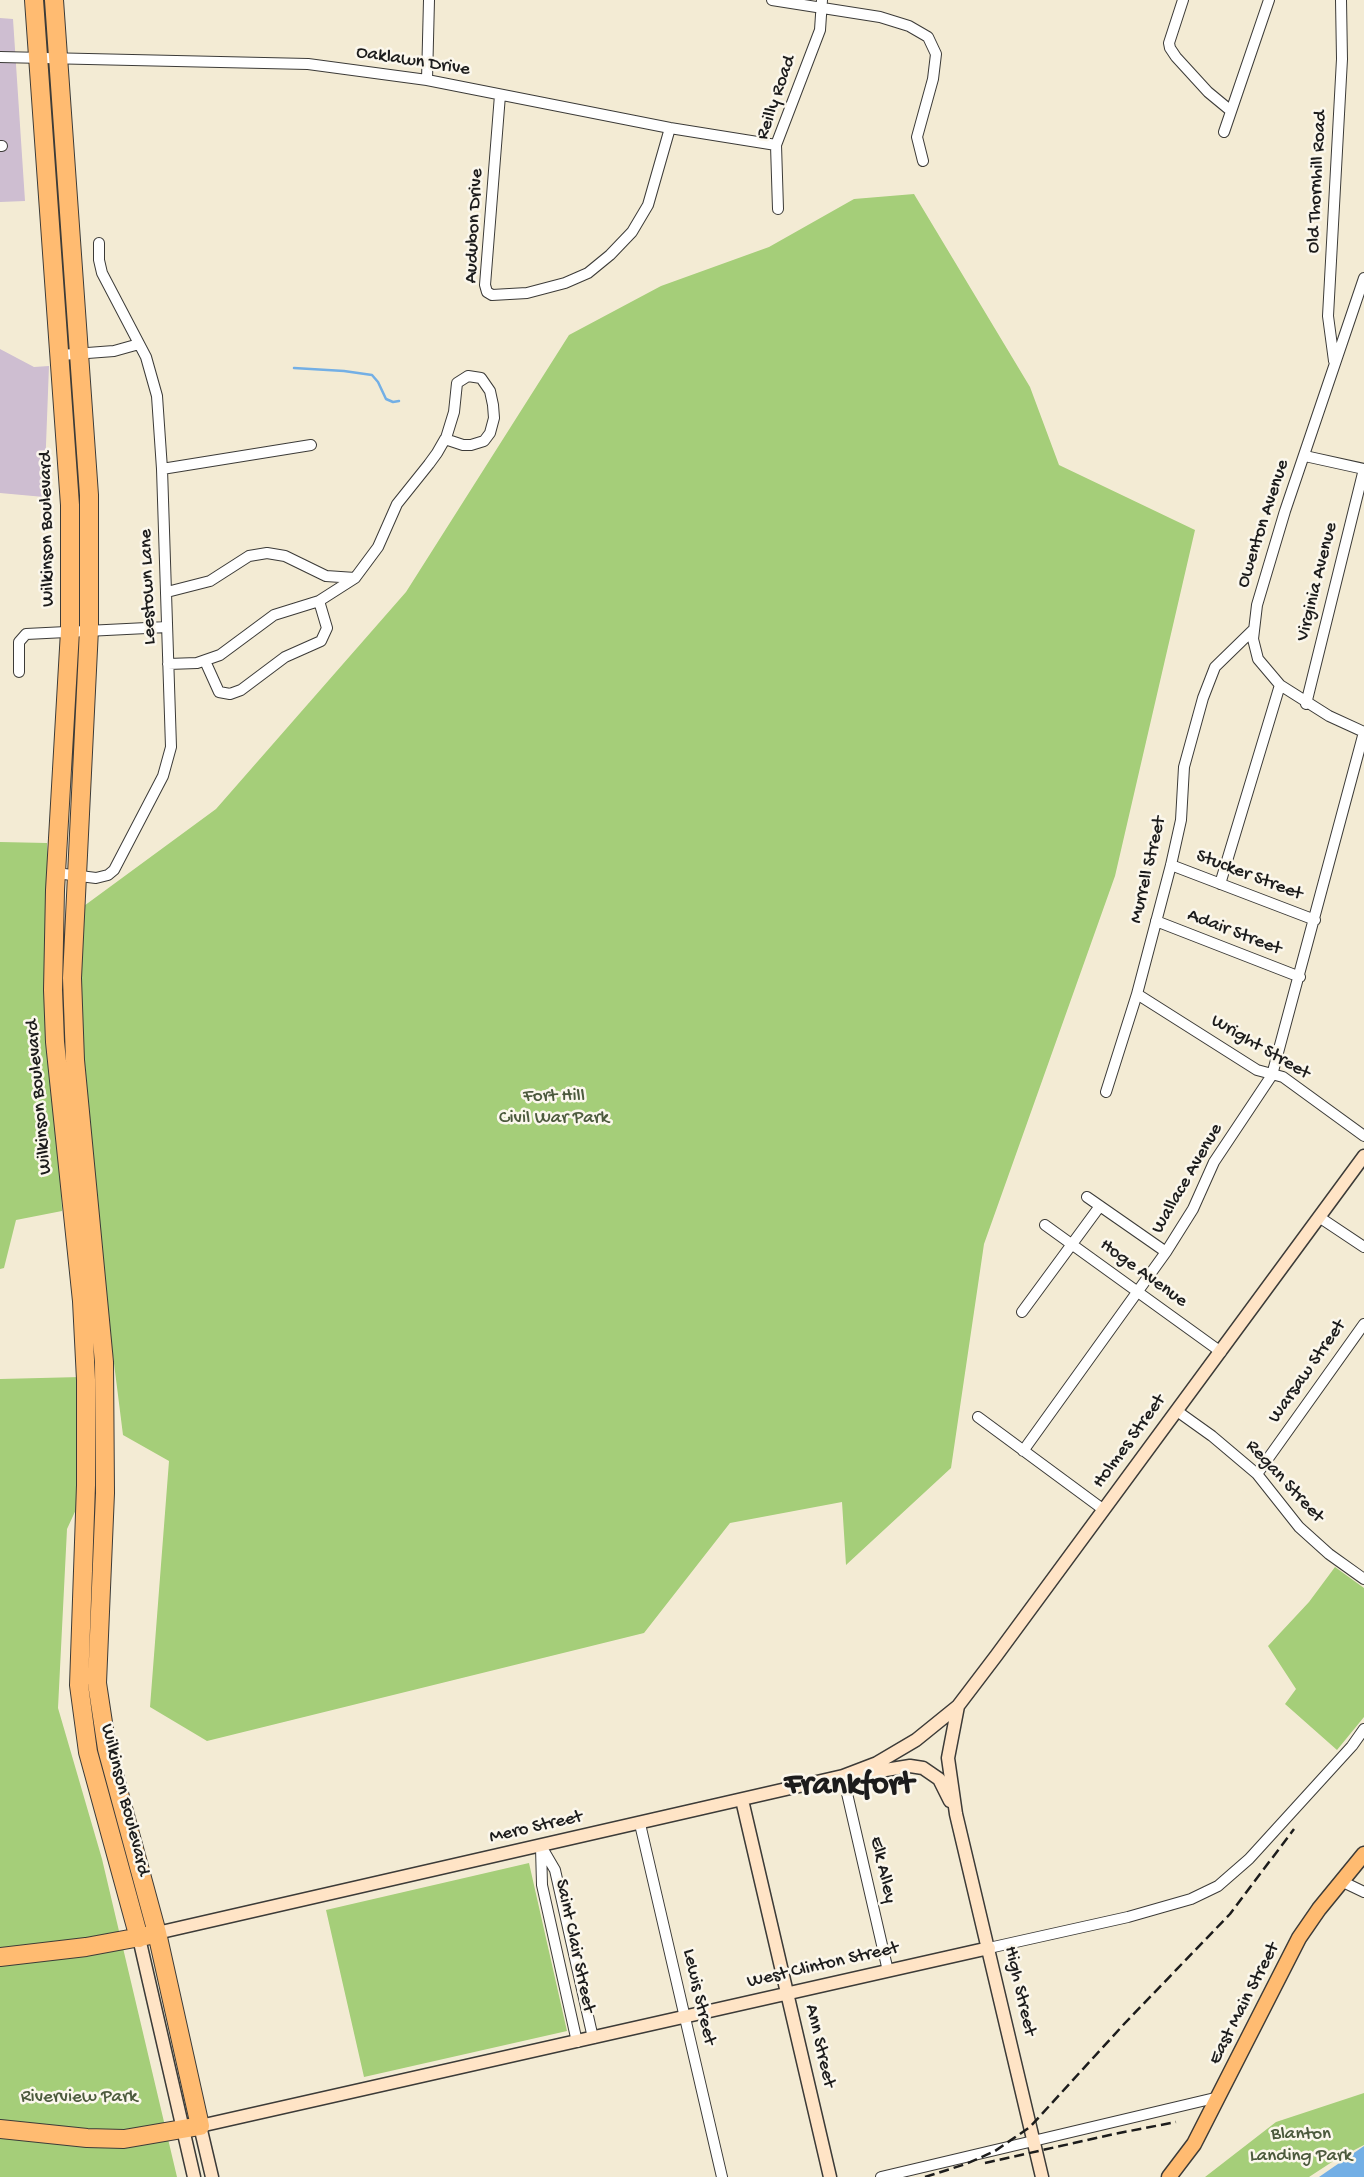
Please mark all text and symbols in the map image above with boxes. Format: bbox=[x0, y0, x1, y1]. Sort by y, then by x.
street label: Oaklawn Drive bbox=[354, 42, 472, 82]
street label: Reilly Road bbox=[752, 53, 802, 143]
street label: Old Thornhill Road bbox=[1303, 110, 1333, 254]
street label: Audubon Drive bbox=[461, 168, 489, 284]
street label: Wilkinson Boulevard bbox=[35, 451, 61, 607]
street label: Owenton Avenue bbox=[1233, 457, 1295, 591]
street label: Virginia Avenue bbox=[1292, 520, 1344, 644]
street label: Leestown Lane bbox=[136, 529, 162, 645]
street label: Murrell Street bbox=[1126, 814, 1172, 926]
street label: Stucker Street bbox=[1193, 845, 1305, 907]
street label: Adair Street bbox=[1184, 905, 1284, 961]
street label: Wright Street bbox=[1206, 1010, 1314, 1086]
street label: Wilkinson Boulevard bbox=[22, 1018, 58, 1176]
park label: Fort Hill Civil War Park bbox=[499, 1086, 609, 1130]
street label: Wallace Avenue bbox=[1147, 1120, 1229, 1238]
street label: Hoge Avenue bbox=[1095, 1235, 1191, 1313]
street label: Warsaw Street bbox=[1264, 1316, 1352, 1428]
street label: Holmes Street bbox=[1088, 1391, 1172, 1493]
street label: Regan Street bbox=[1240, 1436, 1328, 1528]
street label: Wilkinson Boulevard bbox=[94, 1722, 154, 1878]
district label: Frankfort bbox=[784, 1767, 914, 1807]
street label: Mero Street bbox=[487, 1806, 585, 1850]
street label: Elk Alley bbox=[863, 1834, 901, 1906]
street label: Saint Clair Street bbox=[549, 1877, 599, 2015]
street label: West Clinton Street bbox=[745, 1937, 901, 1995]
street label: East Main Street bbox=[1204, 1939, 1286, 2069]
street label: High Street bbox=[998, 1944, 1040, 2038]
street label: Lewis Street bbox=[676, 1947, 720, 2047]
street label: Ann Street bbox=[798, 2002, 840, 2090]
park label: Riverview Park bbox=[21, 2087, 137, 2109]
park label: Blanton Landing Park bbox=[1250, 2124, 1352, 2168]

